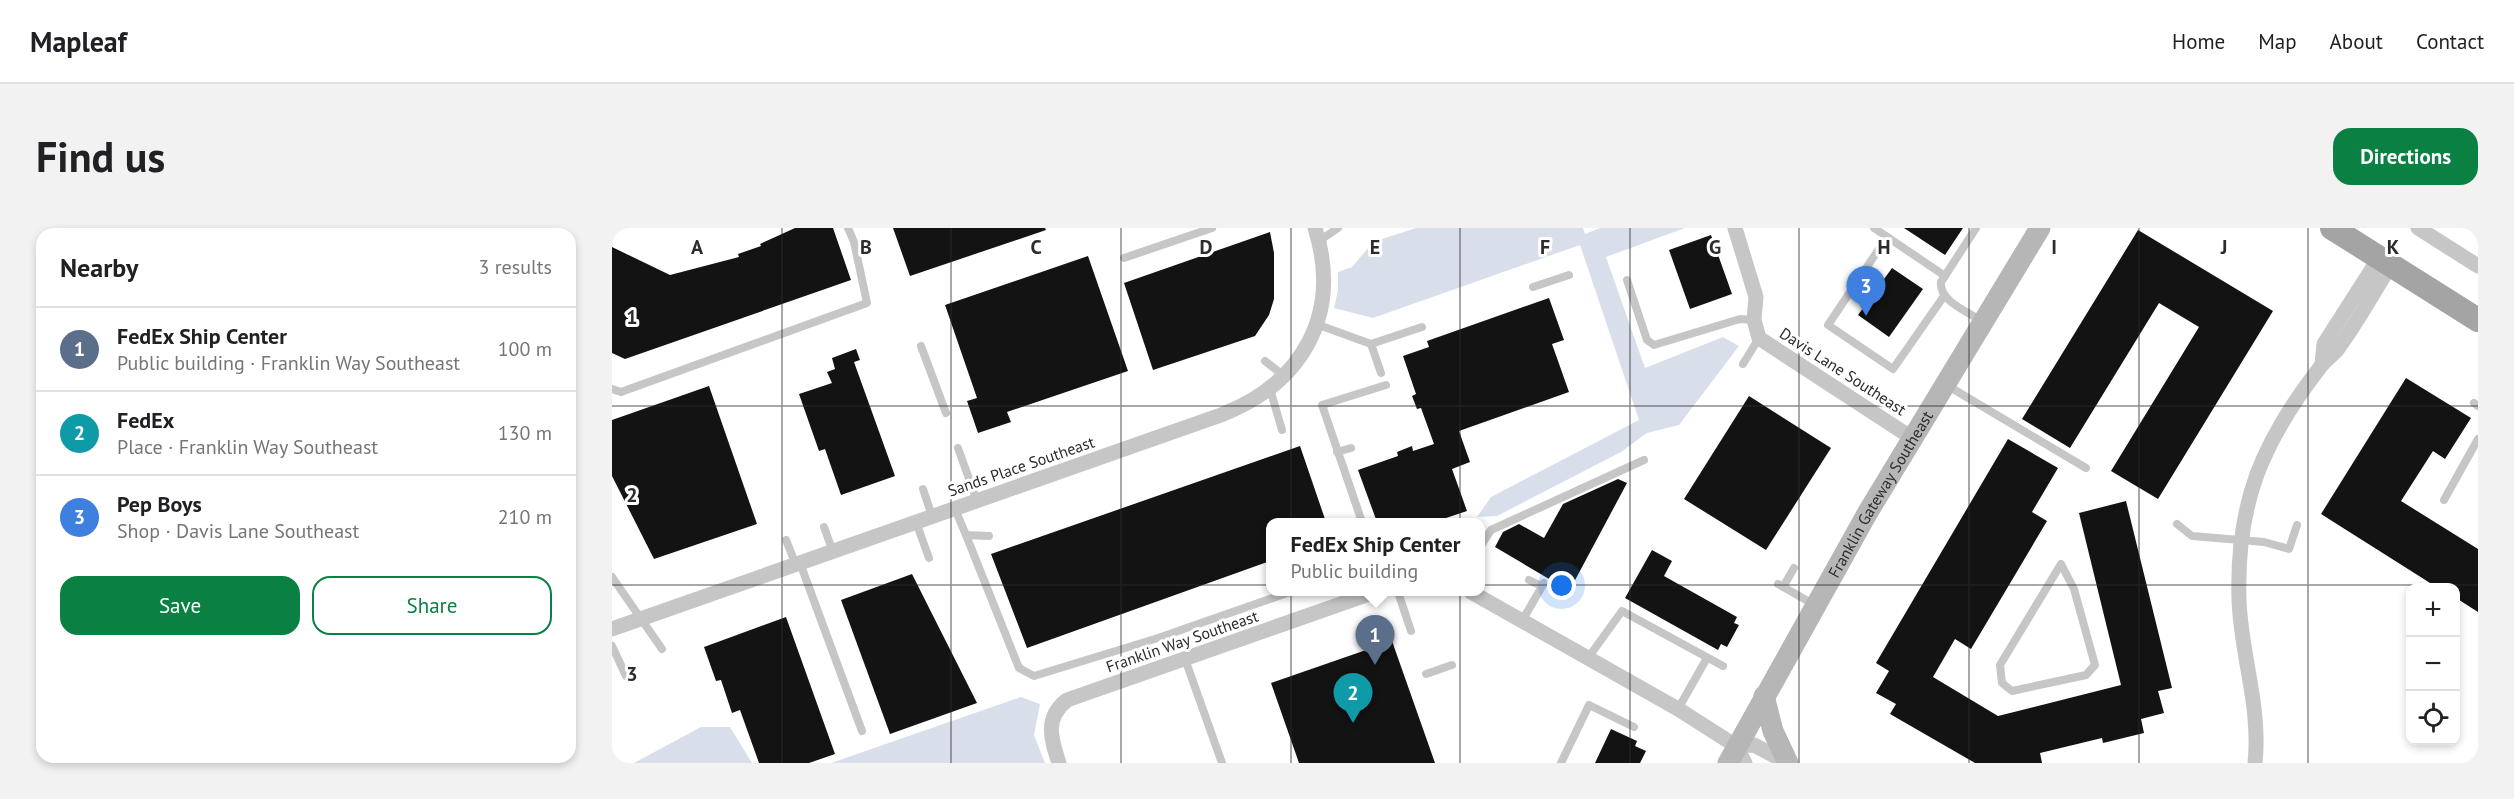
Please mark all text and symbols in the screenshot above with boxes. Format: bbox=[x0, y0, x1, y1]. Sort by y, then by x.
text: Mapleaf bbox=[30, 23, 127, 60]
text: Home bbox=[2172, 28, 2225, 55]
text: Map bbox=[2258, 28, 2297, 55]
text: About bbox=[2330, 28, 2383, 55]
text: Contact bbox=[2416, 28, 2484, 55]
button: Directions bbox=[2333, 128, 2478, 185]
text: Find us bbox=[36, 129, 165, 184]
text: A bbox=[691, 234, 704, 260]
text: B bbox=[860, 234, 872, 260]
text: C bbox=[1030, 234, 1042, 260]
text: D bbox=[1200, 234, 1213, 260]
text: E bbox=[1370, 234, 1380, 260]
text: F bbox=[1540, 234, 1550, 260]
text: G bbox=[1709, 234, 1721, 260]
text: H bbox=[1877, 234, 1891, 260]
text: I bbox=[2051, 234, 2057, 260]
text: J bbox=[2220, 234, 2227, 260]
text: K bbox=[2387, 234, 2400, 260]
text: Nearby bbox=[60, 251, 138, 284]
text: 3 results bbox=[479, 254, 552, 280]
pin: 3 bbox=[1846, 266, 1886, 316]
text: 1 bbox=[626, 304, 638, 330]
text: FedEx Ship Center bbox=[117, 322, 287, 350]
street label: Davis Lane Southeast bbox=[1776, 323, 1910, 420]
text: 1 bbox=[74, 336, 85, 362]
text: 100 m bbox=[498, 336, 552, 362]
text: Public building · Franklin Way Southeast bbox=[117, 350, 460, 376]
text: FedEx bbox=[117, 406, 174, 434]
street label: Franklin Gateway Southeast bbox=[1823, 407, 1937, 581]
text: 2 bbox=[74, 420, 85, 446]
text: 130 m bbox=[498, 420, 552, 446]
street label: Sands Place Southeast bbox=[945, 431, 1097, 500]
text: Place · Franklin Way Southeast bbox=[117, 434, 378, 460]
text: 2 bbox=[626, 482, 638, 508]
text: Pep Boys bbox=[117, 490, 202, 518]
text: 3 bbox=[74, 504, 85, 530]
text: 210 m bbox=[498, 504, 552, 530]
text: Shop · Davis Lane Southeast bbox=[117, 518, 359, 544]
popup bbox=[1266, 518, 1485, 596]
text: FedEx Ship Center bbox=[1290, 530, 1461, 558]
text: Public building bbox=[1290, 558, 1418, 584]
your location bbox=[1547, 571, 1576, 600]
button: Save bbox=[60, 576, 300, 635]
button: Share bbox=[312, 576, 552, 635]
map controls bbox=[2406, 583, 2460, 745]
button: + bbox=[2406, 583, 2460, 637]
street label: Franklin Way Southeast bbox=[1103, 605, 1261, 676]
pin: 1 bbox=[1356, 616, 1395, 665]
button: − bbox=[2406, 637, 2460, 691]
text: 3 bbox=[626, 661, 638, 687]
pin: 2 bbox=[1334, 674, 1372, 723]
button: locate bbox=[2406, 691, 2460, 745]

